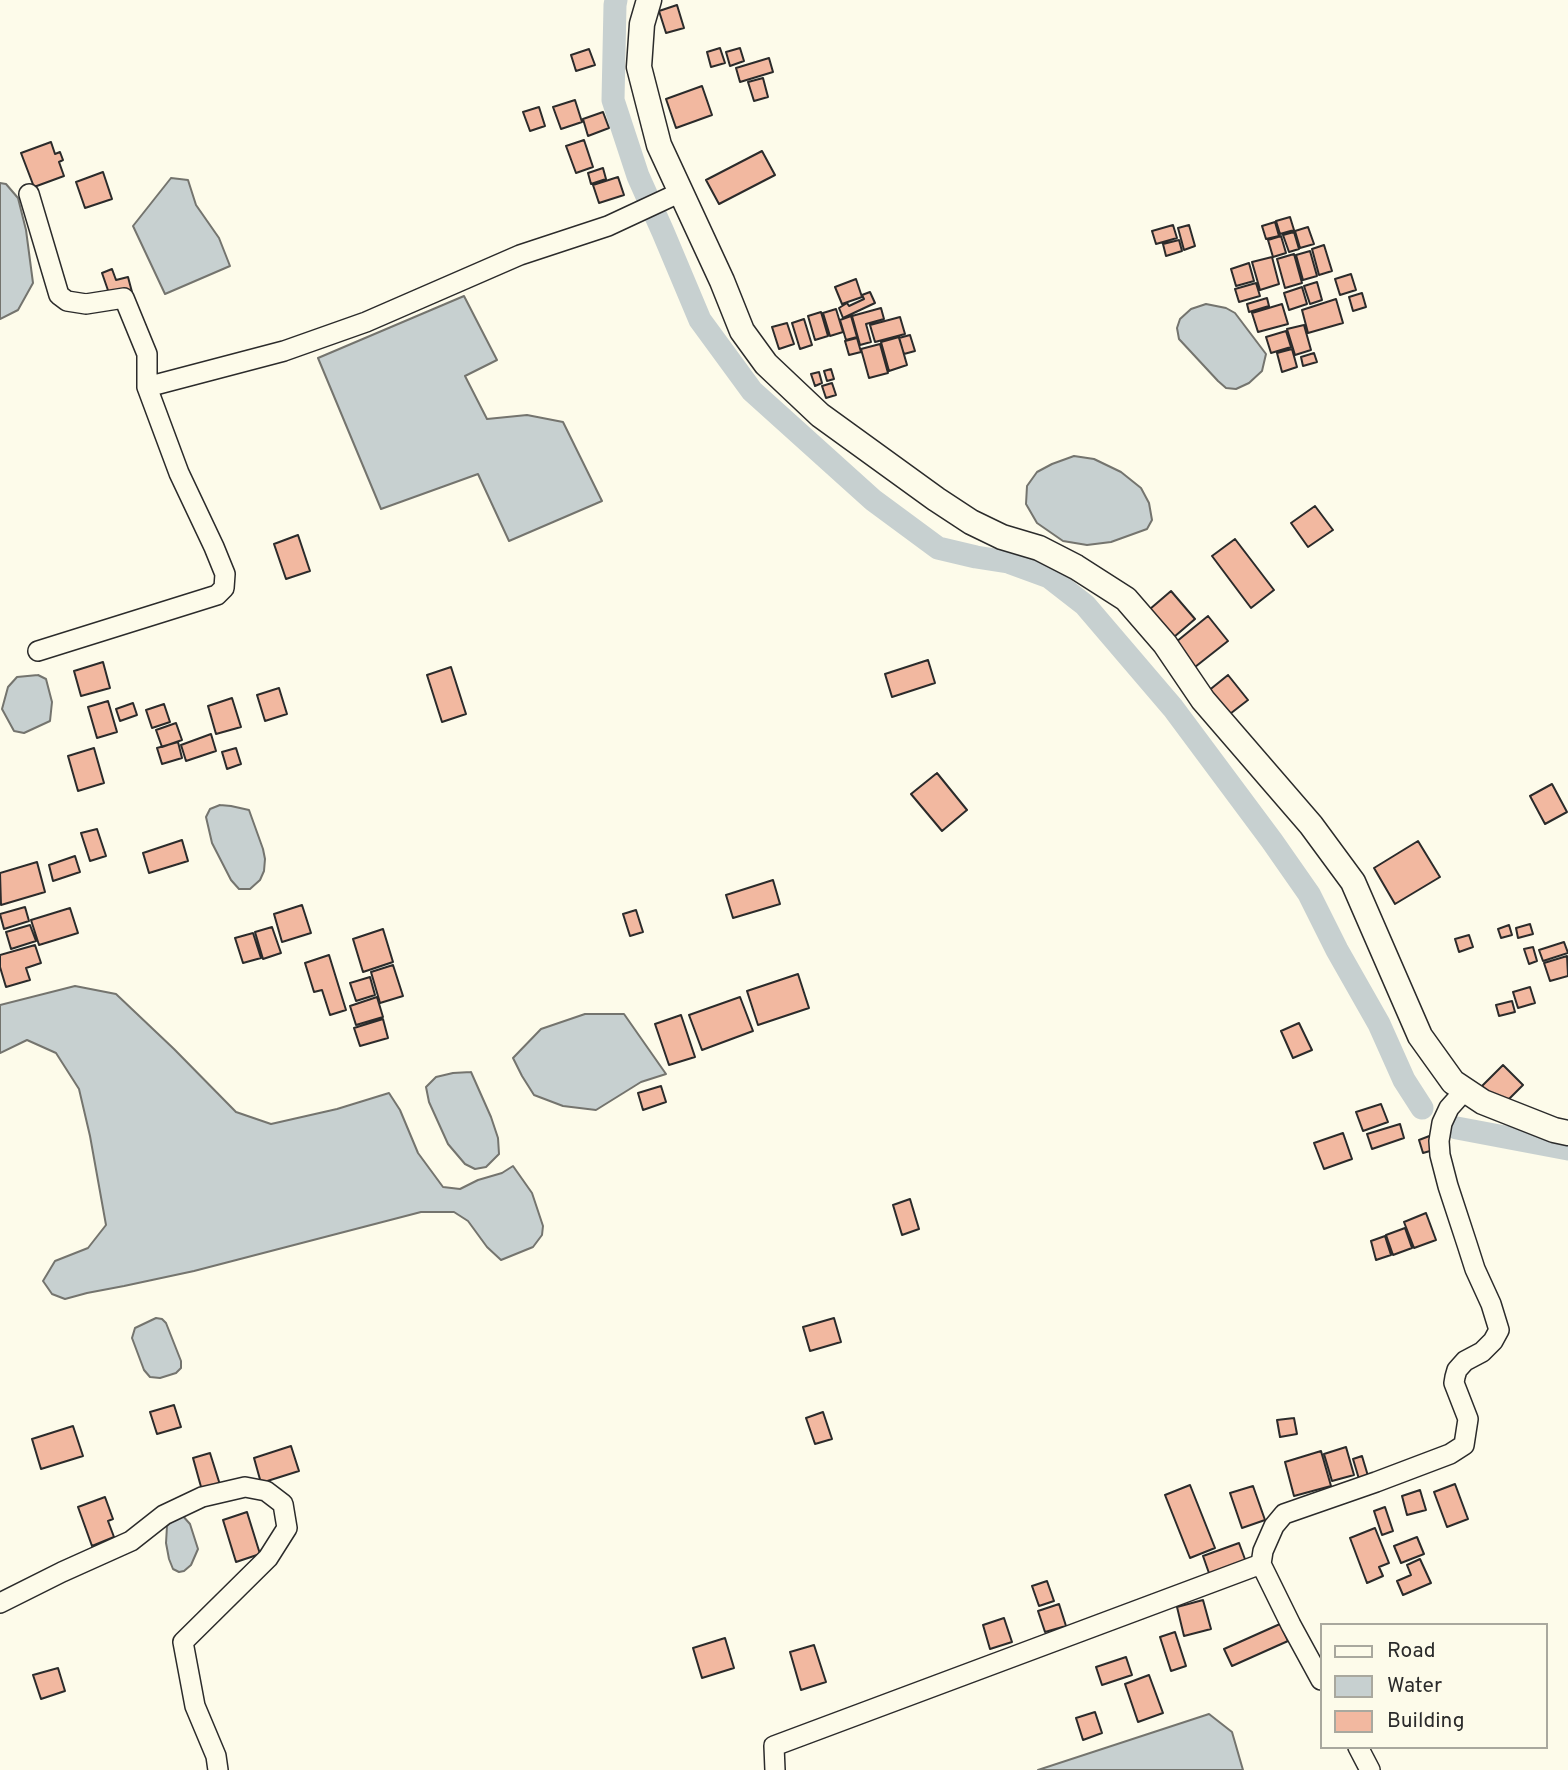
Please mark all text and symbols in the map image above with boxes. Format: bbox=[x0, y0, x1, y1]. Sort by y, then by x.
legend bbox=[1320, 1623, 1547, 1749]
text: Road bbox=[1387, 1638, 1436, 1665]
text: Water bbox=[1387, 1673, 1442, 1700]
text: Building bbox=[1387, 1708, 1465, 1735]

